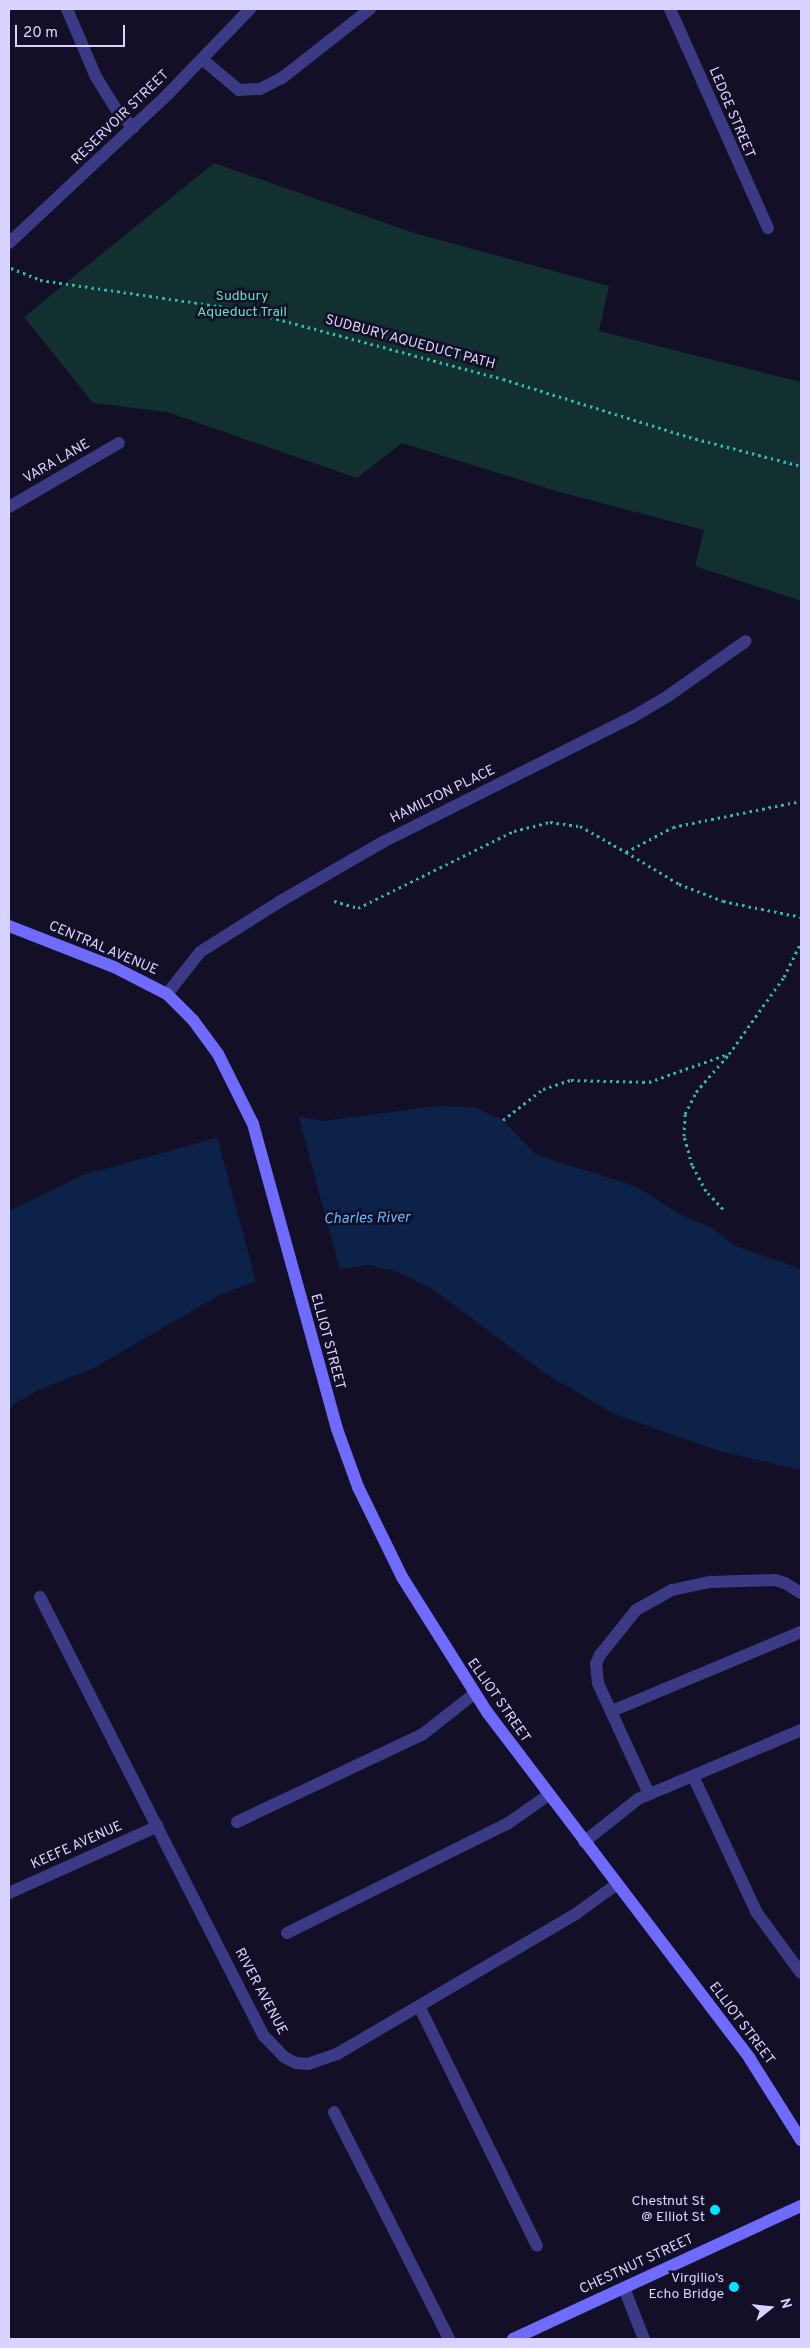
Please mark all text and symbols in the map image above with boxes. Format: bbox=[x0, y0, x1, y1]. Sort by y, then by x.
scale bar bbox=[18, 15, 128, 47]
text: 20 m bbox=[23, 24, 58, 43]
street label: LEDGE STREET bbox=[704, 65, 758, 161]
street label: RESERVOIR STREET bbox=[69, 67, 173, 169]
park label: Sudbury Aqueduct Trail bbox=[197, 289, 287, 322]
street label: SUDBURY AQUEDUCT PATH bbox=[322, 312, 498, 374]
street label: VARA LANE bbox=[21, 436, 93, 488]
street label: HAMILTON PLACE bbox=[388, 762, 498, 828]
street label: CENTRAL AVENUE bbox=[45, 918, 161, 980]
water label: Charles River bbox=[324, 1209, 410, 1229]
street label: ELLIOT STREET bbox=[306, 1292, 348, 1392]
street label: ELLIOT STREET bbox=[463, 1656, 533, 1746]
street label: KEEFE AVENUE bbox=[29, 1818, 125, 1874]
street label: RIVER AVENUE bbox=[230, 1946, 290, 2038]
street label: ELLIOT STREET bbox=[704, 1979, 778, 2069]
place label: Chestnut St @ Elliot St bbox=[631, 2194, 705, 2226]
marker: Chestnut St @ Elliot St bbox=[709, 2204, 721, 2216]
street label: CHESTNUT STREET bbox=[577, 2231, 697, 2299]
place label: Virgilio’s Echo Bridge bbox=[649, 2271, 724, 2304]
marker: Virgilio’s Echo Bridge bbox=[728, 2281, 740, 2293]
north arrow bbox=[745, 2283, 795, 2333]
text: N bbox=[775, 2297, 794, 2311]

